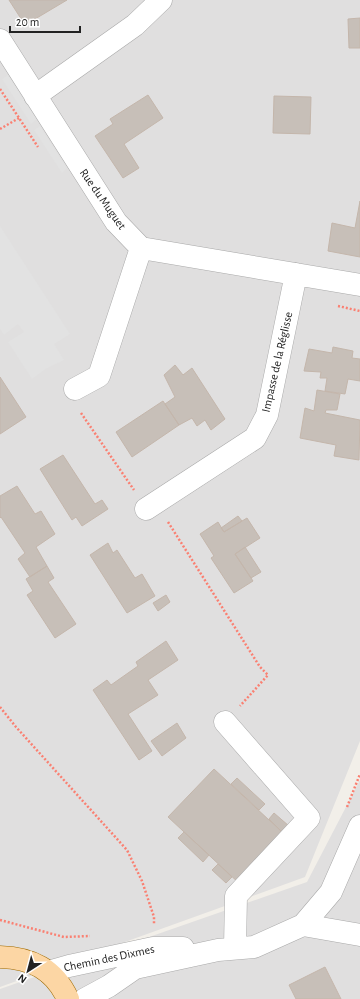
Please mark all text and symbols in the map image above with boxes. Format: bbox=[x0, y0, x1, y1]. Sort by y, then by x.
scale bar bbox=[10, 8, 80, 34]
text: 20 m bbox=[16, 16, 39, 28]
street label: Rue du Muguet bbox=[78, 166, 128, 232]
street label: Impasse de la Réglisse bbox=[260, 311, 294, 413]
street label: Chemin des Dixmes bbox=[63, 943, 155, 973]
north arrow bbox=[8, 951, 48, 991]
text: N bbox=[16, 972, 29, 985]

